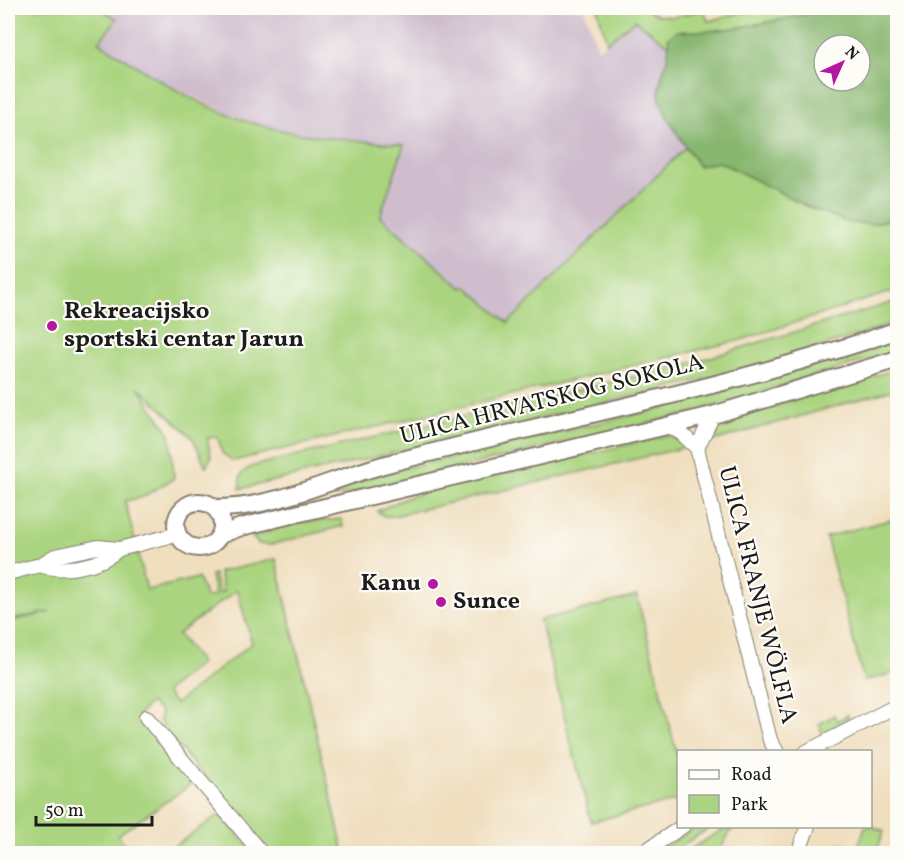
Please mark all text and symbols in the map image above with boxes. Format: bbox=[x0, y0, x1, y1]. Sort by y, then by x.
north arrow bbox=[812, 33, 872, 93]
text: N bbox=[839, 42, 863, 66]
place label: Rekreacijsko sportski centar Jarun bbox=[64, 295, 304, 357]
marker: Rekreacijsko sportski centar Jarun bbox=[45, 319, 59, 333]
street label: ULICA HRVATSKOG SOKOLA bbox=[396, 346, 708, 454]
street label: ULICA FRANJE WÖLFLA bbox=[709, 463, 806, 728]
place label: Kanu bbox=[360, 567, 421, 601]
marker: Kanu bbox=[426, 577, 440, 591]
place label: Sunce bbox=[453, 585, 520, 619]
marker: Sunce bbox=[434, 595, 448, 609]
legend bbox=[677, 750, 872, 828]
text: Road bbox=[731, 763, 772, 788]
scale bar bbox=[36, 789, 152, 827]
text: Park bbox=[731, 793, 768, 818]
text: 50 m bbox=[45, 799, 84, 824]

